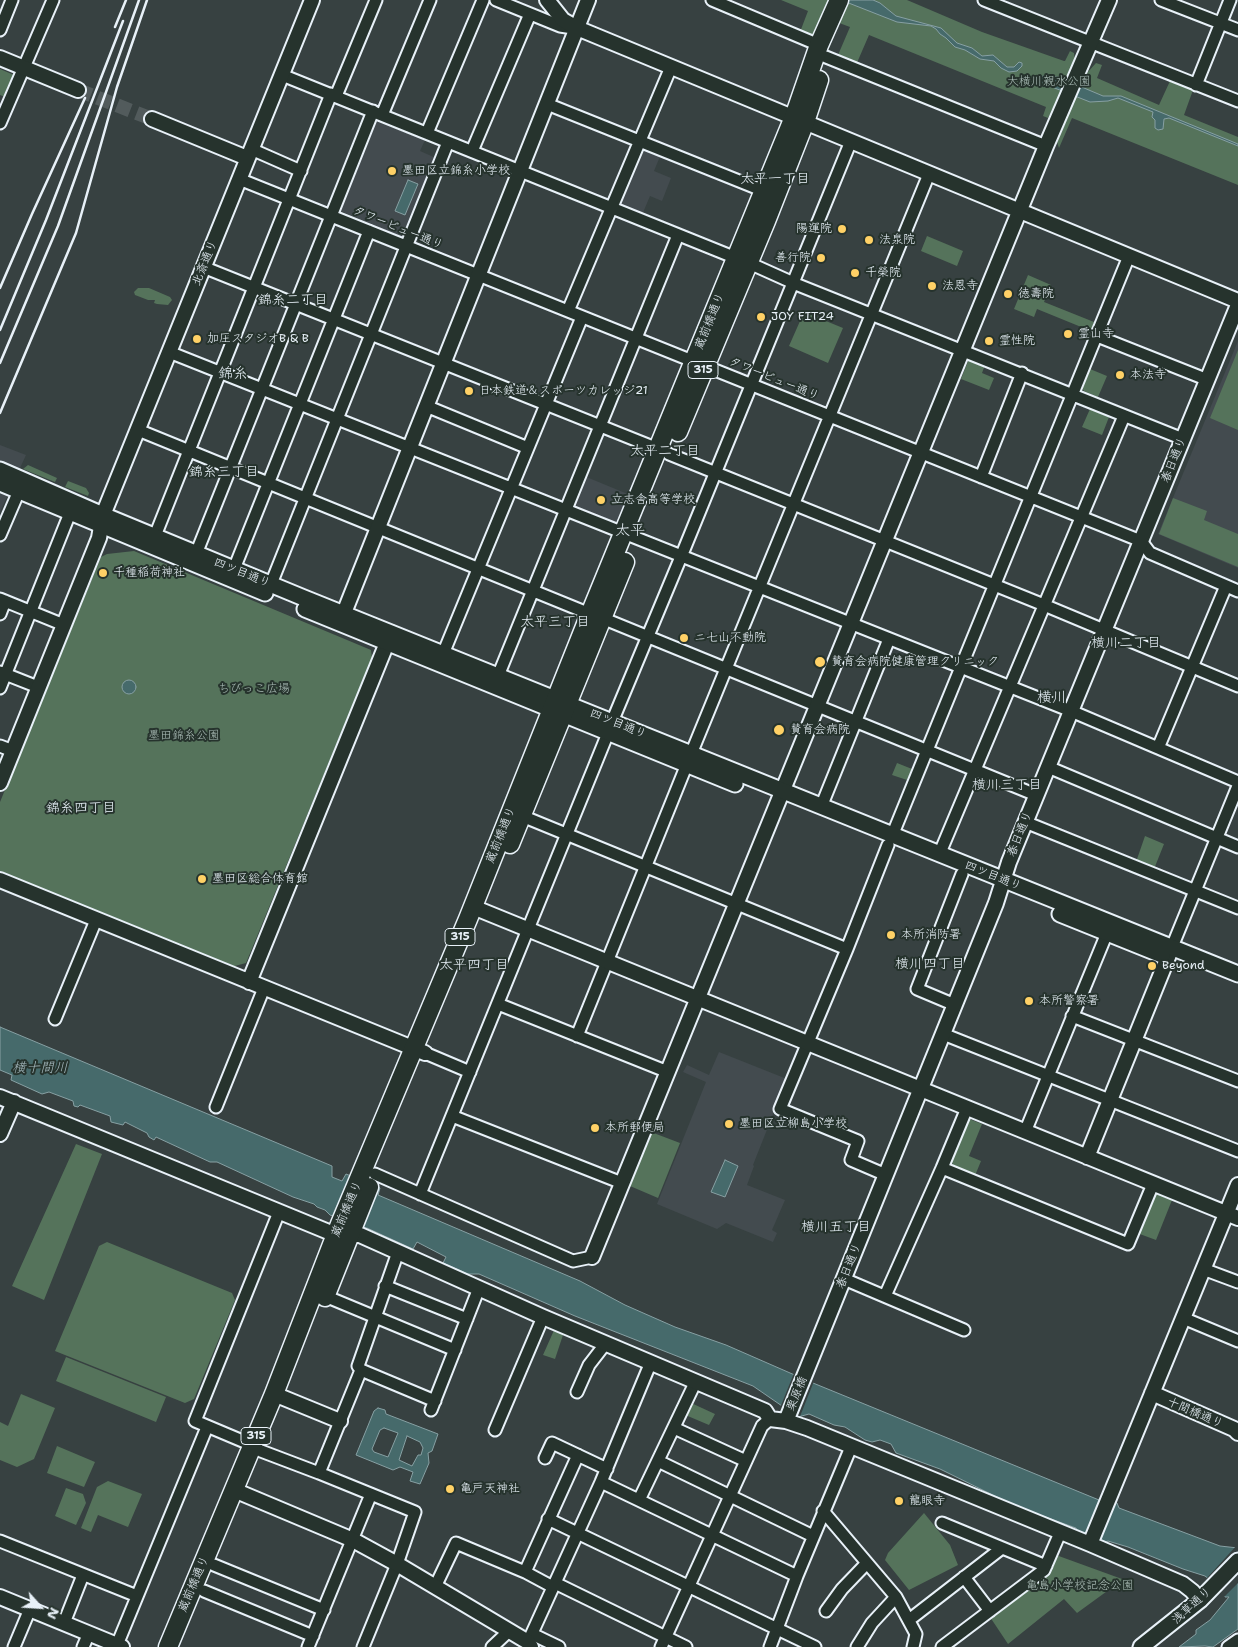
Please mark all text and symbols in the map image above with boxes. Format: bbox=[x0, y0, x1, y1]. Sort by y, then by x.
park label: 大横川親水公園 bbox=[1007, 75, 1091, 89]
place label: 墨田区立錦糸小学校 bbox=[402, 164, 510, 178]
marker: 墨田区立錦糸小学校 bbox=[386, 165, 398, 177]
district label: 太平一丁目 bbox=[740, 171, 810, 187]
street label: タワービュー通り bbox=[351, 203, 445, 253]
place label: 陽運院 bbox=[796, 222, 832, 236]
marker: 陽運院 bbox=[836, 223, 848, 235]
place label: 法泉院 bbox=[879, 233, 915, 247]
marker: 法泉院 bbox=[863, 234, 875, 246]
street label: 北斎通り bbox=[189, 238, 221, 288]
place label: 善行院 bbox=[775, 251, 811, 265]
marker: 善行院 bbox=[815, 252, 827, 264]
place label: 千榮院 bbox=[865, 266, 901, 280]
marker: 千榮院 bbox=[849, 267, 861, 279]
place label: 法恩寺 bbox=[942, 279, 978, 293]
marker: 法恩寺 bbox=[926, 280, 938, 292]
place label: 徳壽院 bbox=[1018, 287, 1054, 301]
marker: 徳壽院 bbox=[1002, 288, 1014, 300]
street label: 蔵前橋通り bbox=[692, 290, 728, 352]
district label: 錦糸二丁目 bbox=[258, 292, 328, 308]
place label: JOY FIT24 bbox=[771, 310, 834, 324]
marker: JOY FIT24 bbox=[755, 311, 767, 323]
place label: 霊山寺 bbox=[1078, 327, 1114, 341]
marker: 霊山寺 bbox=[1062, 328, 1074, 340]
place label: 加圧スタジオB & B bbox=[207, 332, 309, 346]
marker: 加圧スタジオB & B bbox=[191, 333, 203, 345]
place label: 霊性院 bbox=[999, 334, 1035, 348]
marker: 霊性院 bbox=[983, 335, 995, 347]
street label: タワービュー通り bbox=[727, 354, 821, 404]
road number: 315 bbox=[688, 362, 718, 378]
district label: 錦糸 bbox=[218, 365, 248, 383]
place label: 本法寺 bbox=[1130, 368, 1166, 382]
marker: 本法寺 bbox=[1114, 369, 1126, 381]
place label: 日本鉄道＆スポーツカレッジ21 bbox=[479, 384, 648, 398]
marker: 日本鉄道＆スポーツカレッジ21 bbox=[463, 385, 475, 397]
street label: 春日通り bbox=[1158, 435, 1190, 485]
district label: 太平二丁目 bbox=[630, 443, 700, 459]
district label: 錦糸三丁目 bbox=[189, 464, 259, 480]
place label: 立志舎高等学校 bbox=[611, 493, 695, 507]
marker: 立志舎高等学校 bbox=[595, 494, 607, 506]
district label: 太平 bbox=[615, 522, 645, 540]
street label: 四ツ目通り bbox=[211, 555, 273, 591]
place label: 千種稲荷神社 bbox=[113, 566, 185, 580]
marker: 千種稲荷神社 bbox=[97, 567, 109, 579]
district label: 太平三丁目 bbox=[520, 614, 590, 630]
place label: ニ七山不動院 bbox=[694, 631, 766, 645]
marker: ニ七山不動院 bbox=[678, 632, 690, 644]
district label: 横川二丁目 bbox=[1091, 635, 1161, 651]
marker: 賛育会病院健康管理クリニック bbox=[813, 655, 827, 669]
place label: 賛育会病院健康管理クリニック bbox=[831, 655, 999, 669]
park label: ちびっこ広場 bbox=[218, 682, 290, 696]
district label: 横川 bbox=[1037, 689, 1067, 707]
street label: 四ツ目通り bbox=[587, 706, 649, 742]
marker: 賛育会病院 bbox=[772, 723, 786, 737]
place label: 賛育会病院 bbox=[790, 723, 850, 737]
park label: 墨田錦糸公園 bbox=[148, 729, 220, 743]
district label: 横川三丁目 bbox=[972, 777, 1042, 793]
district label: 錦糸四丁目 bbox=[46, 800, 116, 816]
street label: 蔵前橋通り bbox=[483, 804, 519, 866]
street label: 春日通り bbox=[1004, 809, 1036, 859]
street label: 四ツ目通り bbox=[962, 858, 1024, 894]
place label: 墨田区総合体育館 bbox=[212, 872, 308, 886]
marker: 墨田区総合体育館 bbox=[196, 873, 208, 885]
place label: 本所消防署 bbox=[901, 928, 961, 942]
road number: 315 bbox=[445, 929, 475, 946]
marker: 本所消防署 bbox=[885, 929, 897, 941]
district label: 横川四丁目 bbox=[895, 956, 965, 972]
district label: 太平四丁目 bbox=[439, 957, 509, 973]
place label: Beyond bbox=[1162, 959, 1205, 973]
marker: Beyond bbox=[1146, 960, 1158, 972]
place label: 本所警察署 bbox=[1039, 994, 1099, 1008]
marker: 本所警察署 bbox=[1023, 995, 1035, 1007]
water label: 横十間川 bbox=[12, 1060, 68, 1076]
place label: 墨田区立柳島小学校 bbox=[739, 1117, 847, 1131]
marker: 墨田区立柳島小学校 bbox=[723, 1118, 735, 1130]
place label: 本所郵便局 bbox=[605, 1121, 665, 1135]
marker: 本所郵便局 bbox=[589, 1122, 601, 1134]
street label: 蔵前橋通り bbox=[329, 1179, 365, 1239]
district label: 横川五丁目 bbox=[801, 1219, 871, 1235]
street label: 春日通り bbox=[833, 1241, 865, 1291]
street label: 栗原橋 bbox=[784, 1375, 810, 1413]
street label: 十間橋通り bbox=[1165, 1395, 1225, 1431]
road number: 315 bbox=[241, 1428, 271, 1444]
place label: 亀戸天神社 bbox=[460, 1482, 520, 1496]
marker: 亀戸天神社 bbox=[444, 1483, 456, 1495]
place label: 龍眼寺 bbox=[909, 1494, 945, 1508]
marker: 龍眼寺 bbox=[893, 1495, 905, 1507]
street label: 蔵前橋通り bbox=[176, 1554, 212, 1614]
park label: 亀島小学校記念公園 bbox=[1026, 1579, 1134, 1593]
north arrow bbox=[15, 1582, 65, 1632]
street label: 浅草通り bbox=[1169, 1585, 1215, 1627]
text: N bbox=[43, 1605, 64, 1623]

